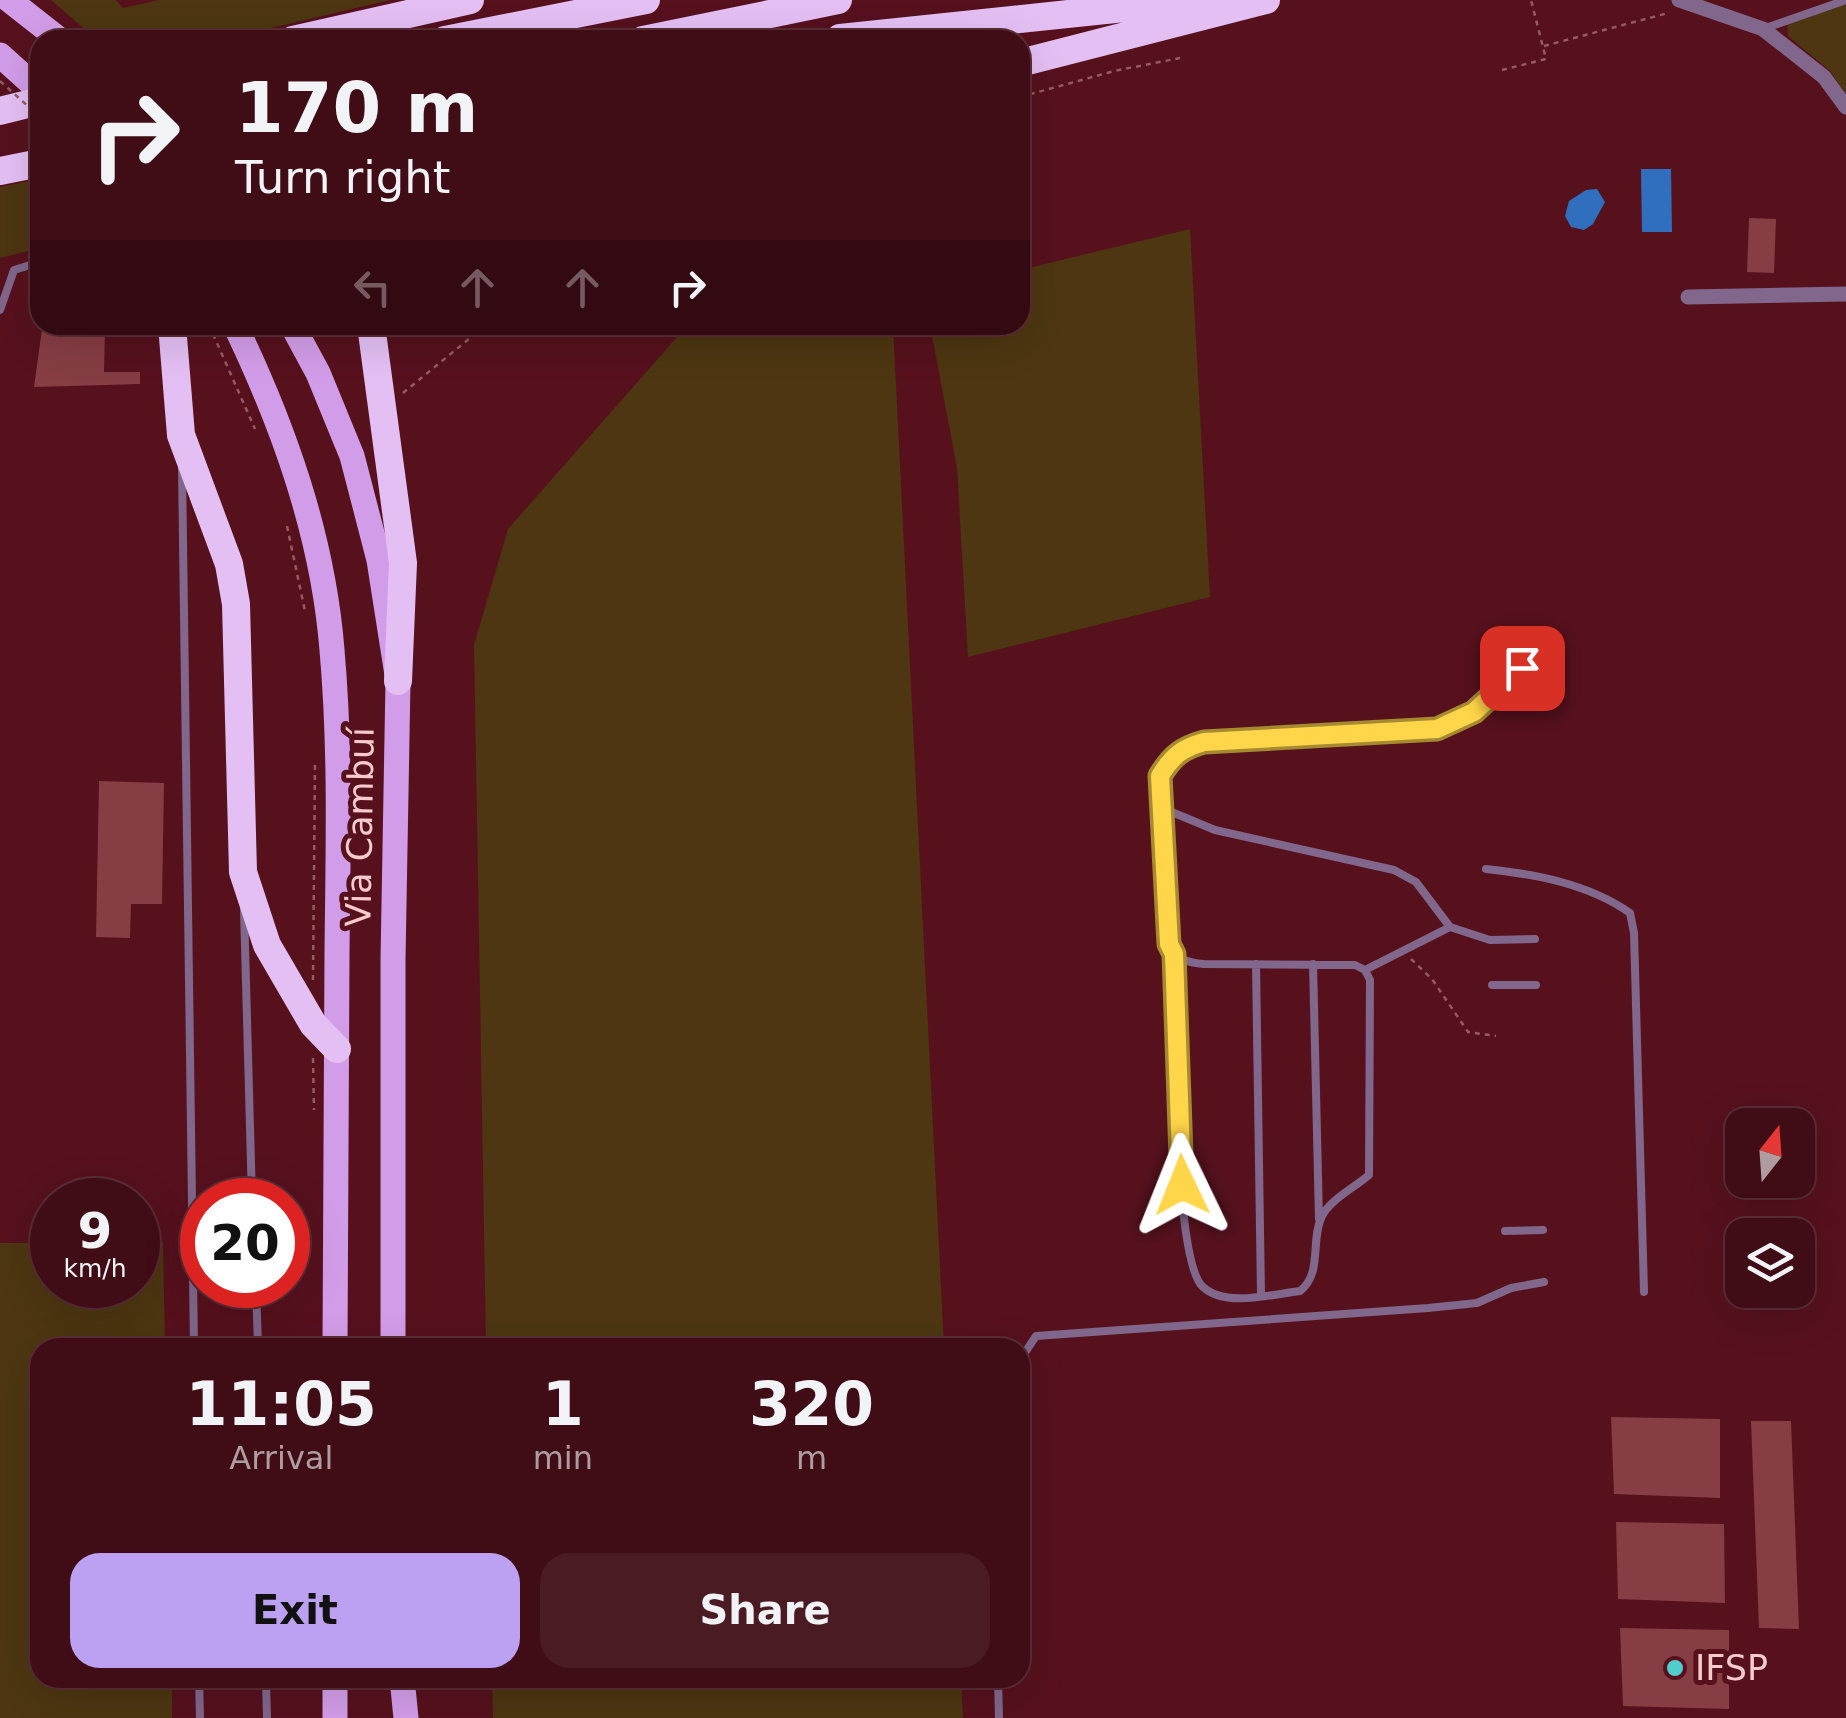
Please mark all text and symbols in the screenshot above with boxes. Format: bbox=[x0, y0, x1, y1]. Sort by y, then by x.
text: 170 m bbox=[235, 67, 478, 149]
icon: right bbox=[70, 70, 200, 200]
text: Turn right bbox=[235, 151, 450, 204]
icon: left bbox=[345, 260, 400, 315]
icon: ahead bbox=[450, 260, 505, 315]
icon: ahead bbox=[555, 260, 610, 315]
icon: right bbox=[660, 260, 715, 315]
pin bbox=[1480, 626, 1565, 711]
icon: arrive bbox=[1495, 641, 1550, 696]
street label: Via Cambuí bbox=[338, 726, 382, 927]
north arrow bbox=[1725, 1108, 1815, 1198]
map controls bbox=[1725, 1108, 1815, 1308]
position arrow bbox=[1130, 1133, 1234, 1237]
speed limit sign: 20 bbox=[180, 1178, 310, 1308]
text: 9 bbox=[78, 1202, 112, 1260]
button: layers bbox=[1725, 1218, 1815, 1308]
text: km/h bbox=[63, 1254, 127, 1283]
text: 11:05 bbox=[186, 1369, 377, 1439]
text: 1 bbox=[542, 1369, 584, 1439]
text: 320 bbox=[749, 1369, 874, 1439]
text: Arrival bbox=[229, 1439, 333, 1477]
text: min bbox=[533, 1439, 593, 1477]
text: m bbox=[796, 1439, 827, 1477]
button: Exit bbox=[70, 1553, 520, 1668]
button: Share bbox=[540, 1553, 990, 1668]
place label: IFSP bbox=[1695, 1648, 1768, 1688]
marker: IFSP bbox=[1664, 1657, 1686, 1679]

